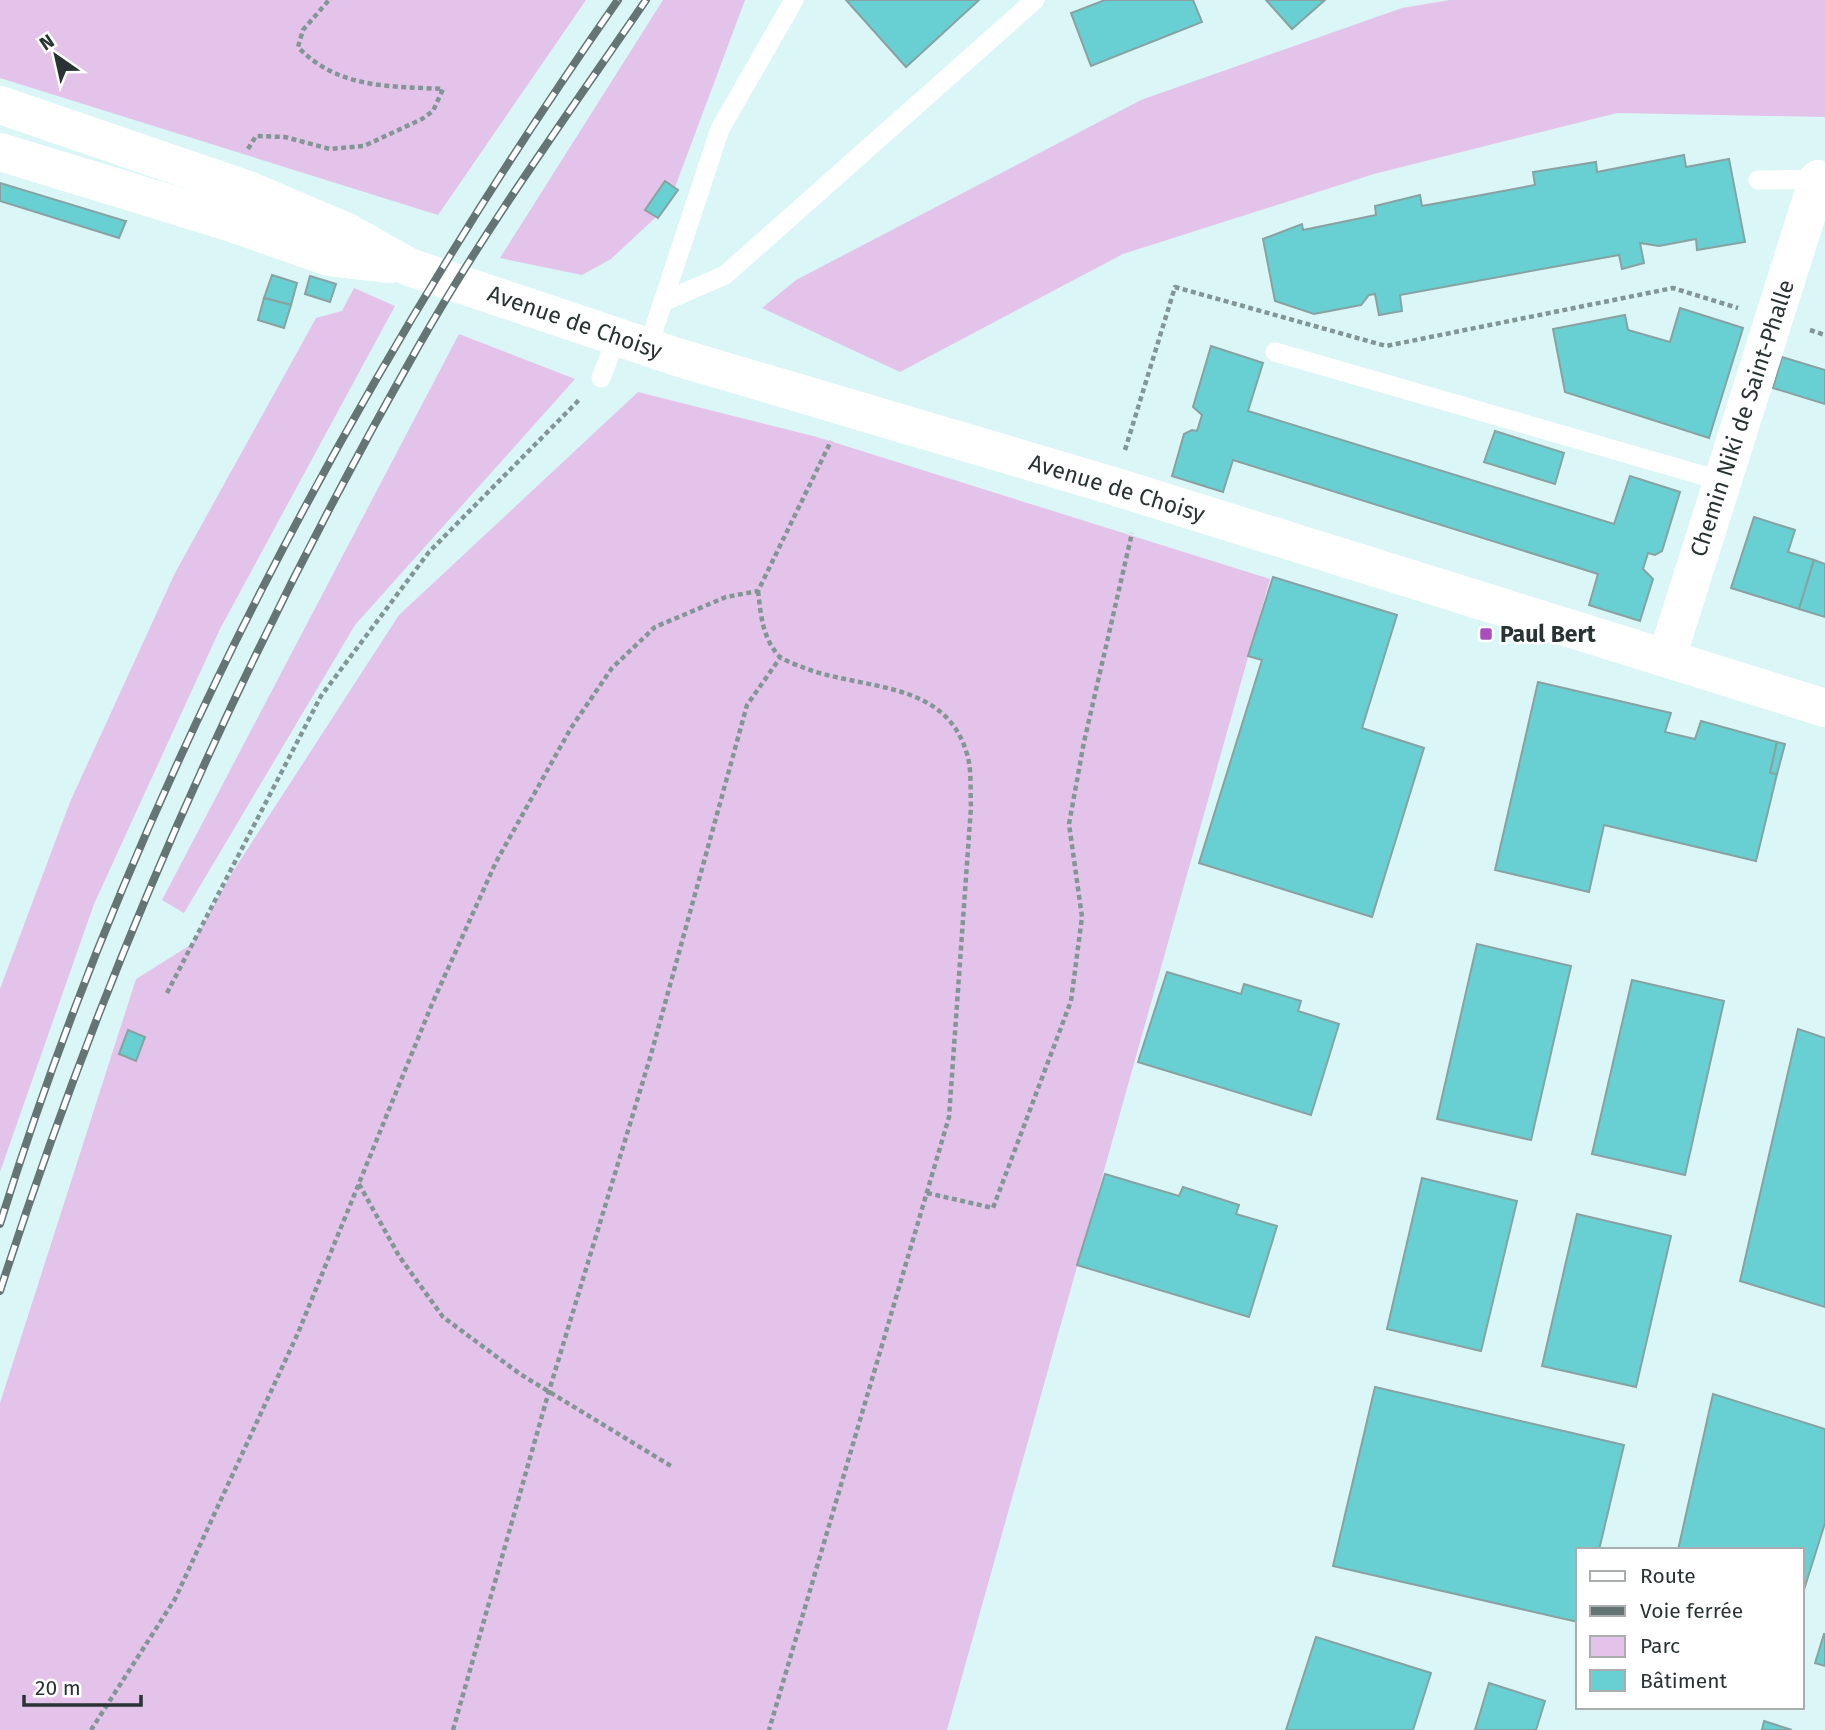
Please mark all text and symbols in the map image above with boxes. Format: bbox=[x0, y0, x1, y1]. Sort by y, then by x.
north arrow bbox=[21, 21, 91, 91]
text: N bbox=[35, 29, 58, 55]
street label: Chemin Niki de Saint-Phalle bbox=[1684, 276, 1800, 560]
street label: Avenue de Choisy bbox=[484, 279, 666, 365]
street label: Avenue de Choisy bbox=[1026, 448, 1209, 528]
place label: Paul Bert bbox=[1500, 620, 1597, 648]
marker: Paul Bert bbox=[1478, 626, 1494, 642]
legend bbox=[1576, 1548, 1804, 1709]
text: Route bbox=[1640, 1563, 1696, 1589]
text: Voie ferrée bbox=[1640, 1598, 1743, 1624]
text: Parc bbox=[1640, 1633, 1680, 1659]
scale bar bbox=[24, 1664, 142, 1708]
text: Bâtiment bbox=[1640, 1668, 1727, 1694]
text: 20 m bbox=[35, 1675, 81, 1701]

